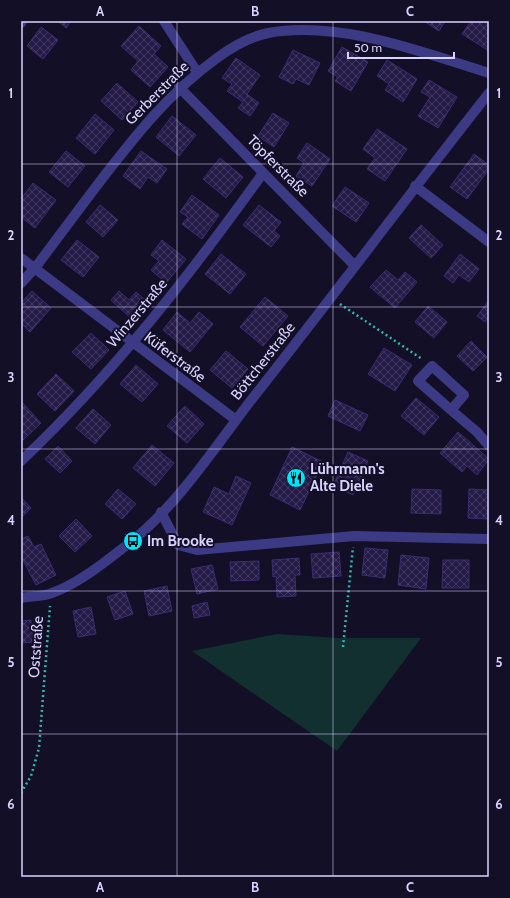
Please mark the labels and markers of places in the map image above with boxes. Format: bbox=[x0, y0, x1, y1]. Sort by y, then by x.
place label: Lührmann's Alte Diele bbox=[310, 460, 385, 495]
restaurant icon: Lührmann's Alte Diele bbox=[285, 467, 307, 489]
bus stop icon: Im Brooke bbox=[122, 530, 144, 552]
place label: Im Brooke bbox=[147, 532, 214, 550]

